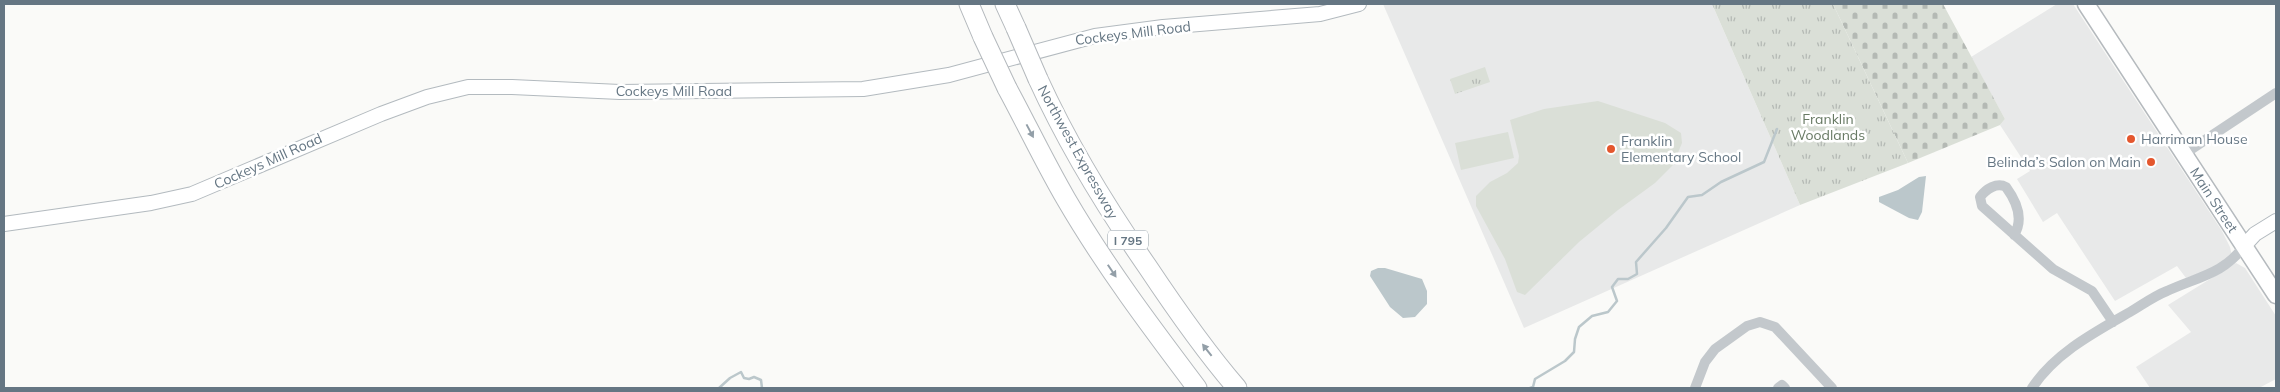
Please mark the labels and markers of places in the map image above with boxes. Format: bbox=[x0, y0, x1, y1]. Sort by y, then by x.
place label: Harriman House bbox=[2141, 130, 2248, 148]
place label: Franklin Elementary School bbox=[1621, 132, 1741, 166]
marker: Harriman House bbox=[2125, 133, 2137, 145]
marker: Franklin Elementary School bbox=[1605, 143, 1617, 155]
place label: Belinda’s Salon on Main bbox=[1987, 153, 2141, 171]
marker: Belinda’s Salon on Main bbox=[2145, 156, 2157, 168]

